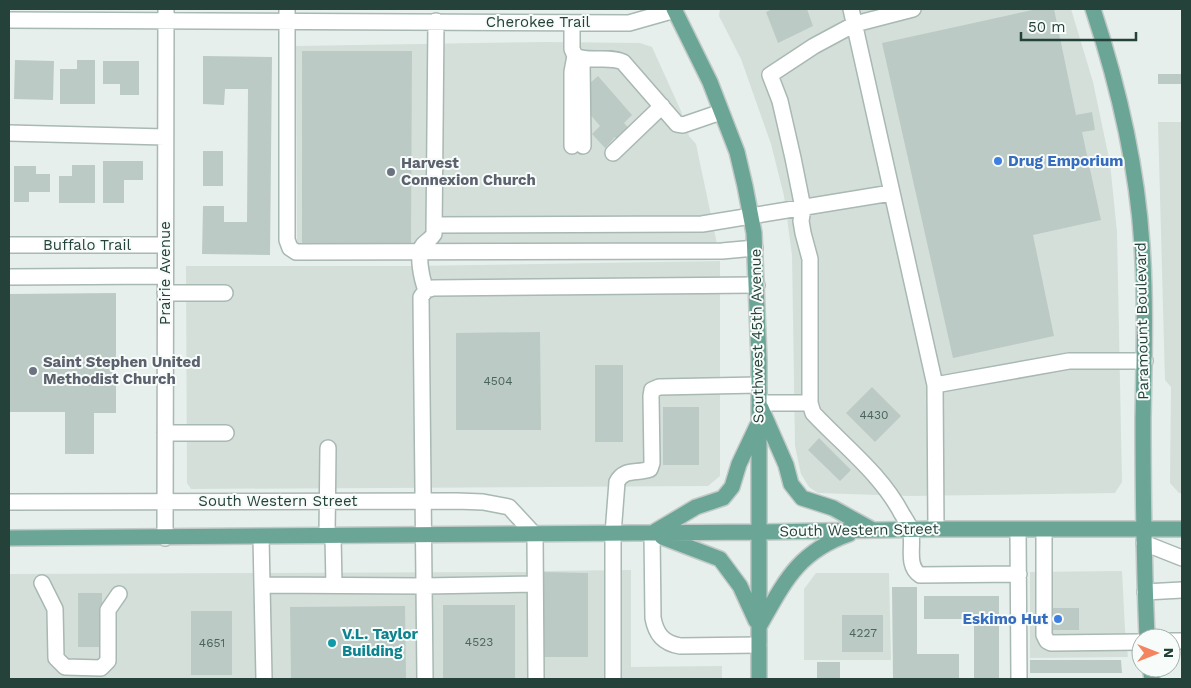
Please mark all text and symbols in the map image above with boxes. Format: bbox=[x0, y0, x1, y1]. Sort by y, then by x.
scale bar bbox=[1021, 10, 1136, 42]
street label: Cherokee Trail bbox=[486, 13, 591, 31]
text: 50 m bbox=[1028, 18, 1065, 36]
place label: Drug Emporium bbox=[1008, 152, 1123, 170]
place label: Harvest Connexion Church bbox=[401, 154, 536, 189]
marker: Drug Emporium bbox=[992, 155, 1004, 167]
marker: Harvest Connexion Church bbox=[385, 166, 397, 178]
street label: Prairie Avenue bbox=[156, 221, 174, 325]
street label: Buffalo Trail bbox=[43, 236, 132, 254]
street label: Paramount Boulevard bbox=[1132, 242, 1152, 400]
street label: Southwest 45th Avenue bbox=[746, 249, 768, 423]
place label: Saint Stephen United Methodist Church bbox=[43, 353, 201, 388]
marker: Saint Stephen United Methodist Church bbox=[27, 365, 39, 377]
house number: 4504 bbox=[483, 374, 513, 388]
house number: 4430 bbox=[859, 408, 889, 422]
street label: South Western Street bbox=[198, 492, 358, 510]
street label: South Western Street bbox=[779, 520, 939, 540]
place label: Eskimo Hut bbox=[963, 610, 1048, 628]
marker: Eskimo Hut bbox=[1052, 613, 1064, 625]
place label: V.L. Taylor Building bbox=[342, 625, 418, 660]
house number: 4227 bbox=[849, 626, 877, 640]
north arrow bbox=[1131, 628, 1181, 678]
house number: 4523 bbox=[465, 635, 493, 649]
house number: 4651 bbox=[199, 636, 225, 650]
marker: V.L. Taylor Building bbox=[326, 637, 338, 649]
text: N bbox=[1161, 648, 1177, 658]

